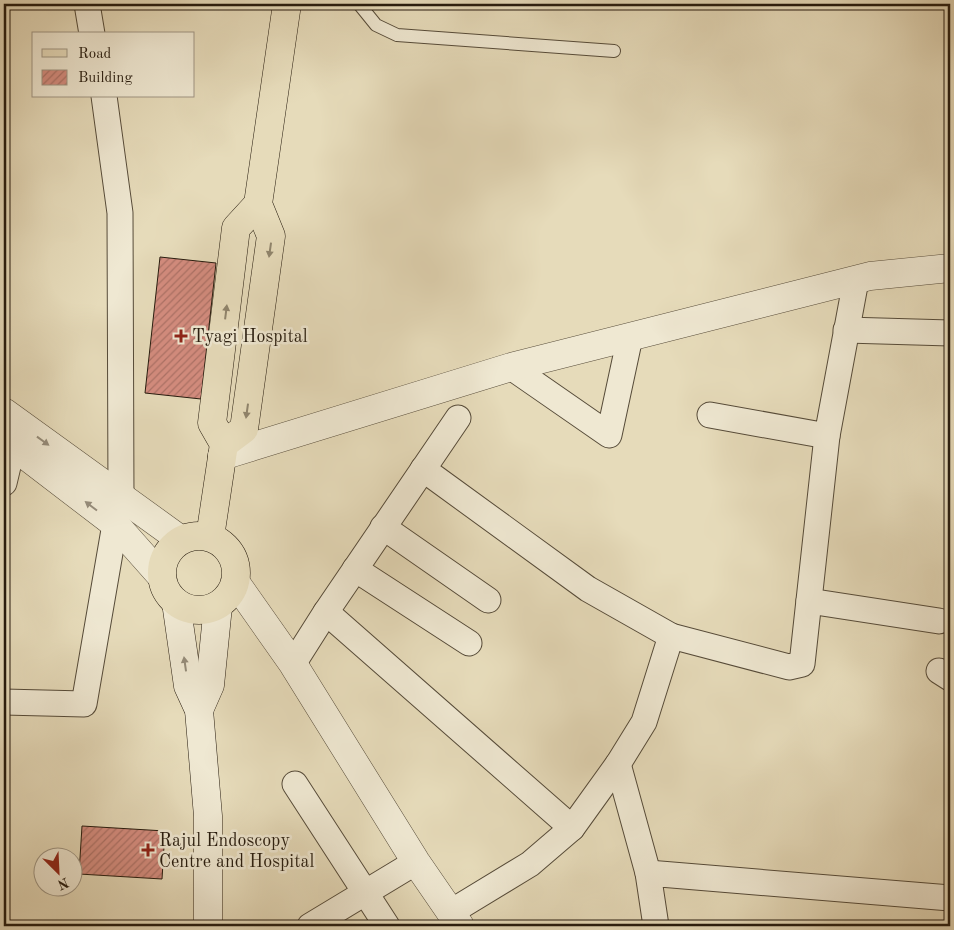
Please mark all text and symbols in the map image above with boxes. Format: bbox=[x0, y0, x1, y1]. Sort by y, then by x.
legend bbox=[32, 32, 195, 98]
text: Road bbox=[78, 47, 112, 62]
text: Building bbox=[78, 71, 133, 86]
one-way arrow bbox=[265, 242, 273, 258]
one-way arrow bbox=[222, 304, 230, 320]
place label: Tyagi Hospital bbox=[192, 328, 308, 346]
marker: Tyagi Hospital bbox=[174, 329, 188, 343]
one-way arrow bbox=[242, 403, 250, 419]
one-way arrow bbox=[36, 436, 50, 446]
one-way arrow bbox=[85, 500, 98, 511]
one-way arrow bbox=[181, 656, 189, 672]
place label: Rajul Endoscopy Centre and Hospital bbox=[159, 832, 314, 871]
marker: Rajul Endoscopy Centre and Hospital bbox=[141, 843, 155, 857]
north arrow bbox=[32, 848, 82, 898]
text: N bbox=[55, 874, 71, 892]

